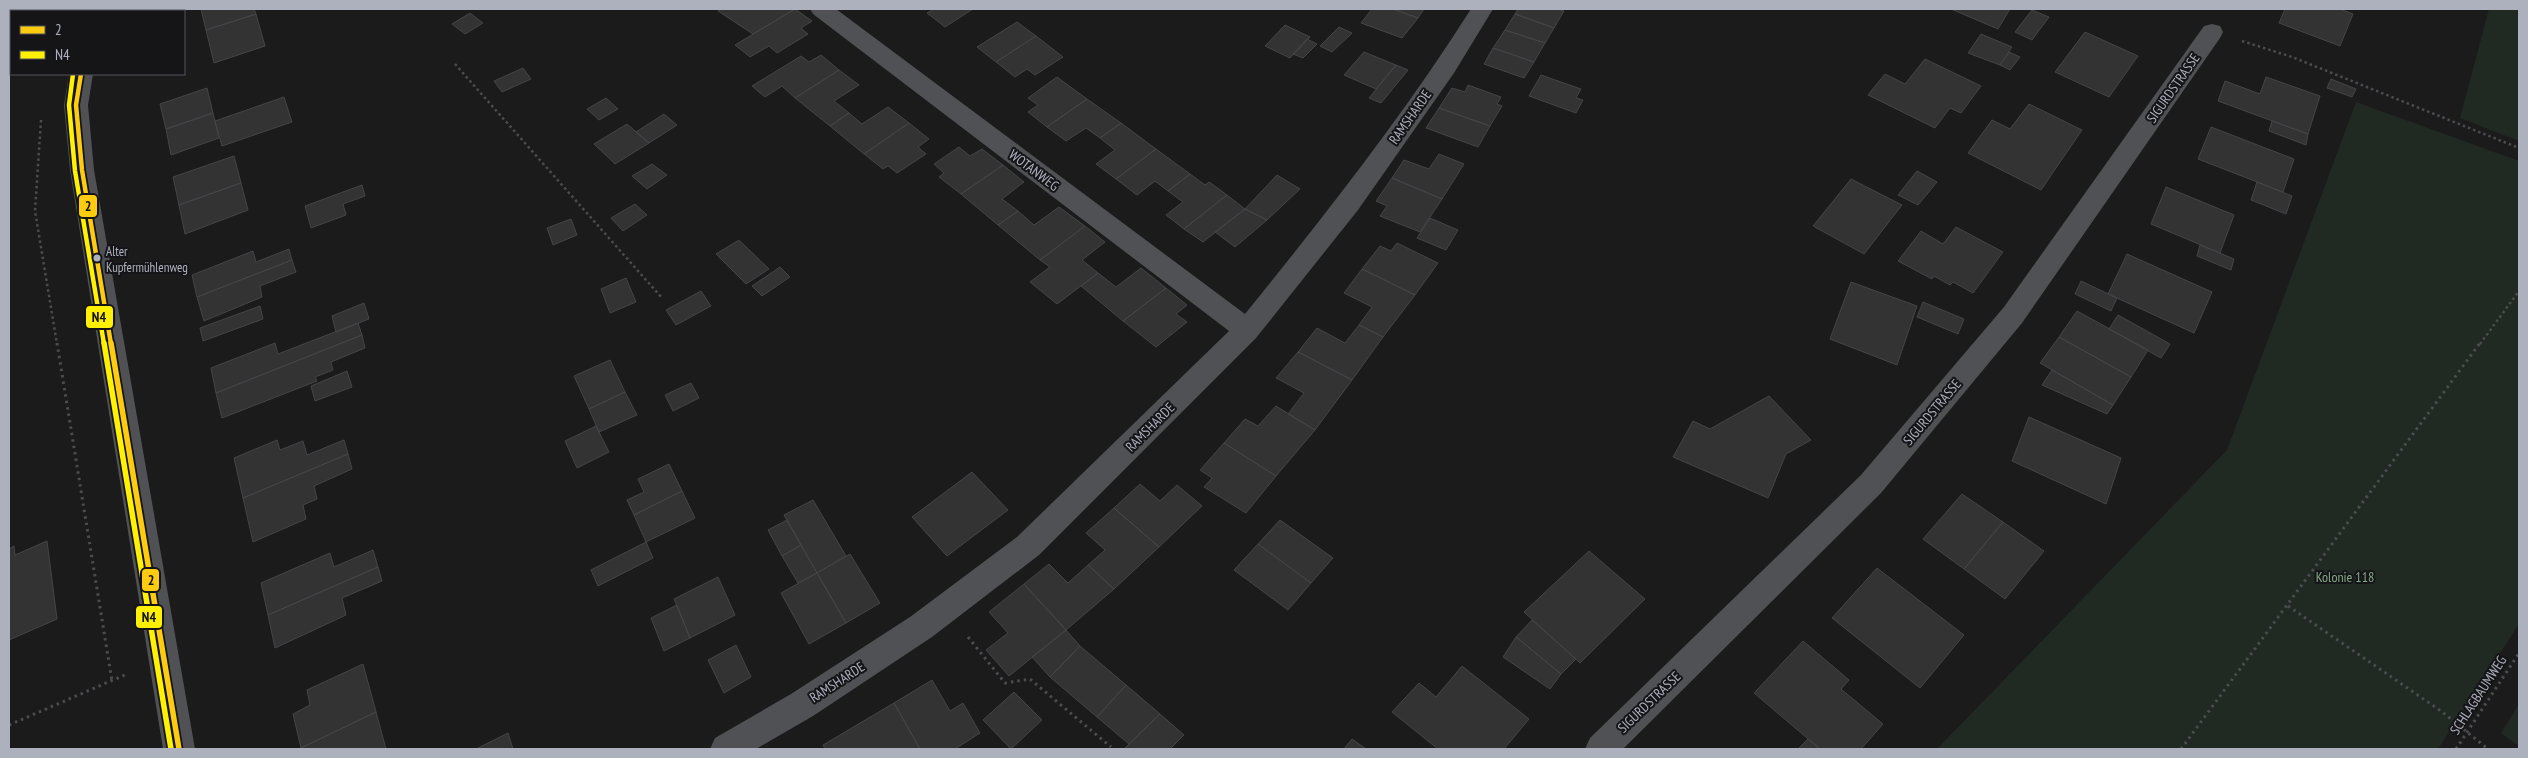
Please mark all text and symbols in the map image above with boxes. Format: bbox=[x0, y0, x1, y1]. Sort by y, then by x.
legend bbox=[10, 10, 185, 75]
text: 2 bbox=[55, 20, 62, 39]
text: N4 bbox=[55, 45, 70, 64]
street label: SIGURDSTRASSE bbox=[2142, 50, 2204, 126]
street label: RAMSHARDE bbox=[1385, 86, 1435, 148]
street label: WOTANWEG bbox=[1005, 145, 1063, 195]
line badge: 2 bbox=[78, 194, 98, 218]
text: 2 bbox=[85, 197, 91, 215]
place label: Alter Kupfermühlenweg bbox=[106, 243, 188, 276]
marker: Alter Kupfermühlenweg bbox=[92, 253, 102, 263]
line badge: N4 bbox=[85, 305, 114, 329]
text: N4 bbox=[92, 308, 106, 326]
street label: SIGURDSTRASSE bbox=[1899, 375, 1965, 449]
street label: RAMSHARDE bbox=[1122, 399, 1178, 455]
line badge: 2 bbox=[141, 568, 160, 592]
park label: Kolonie 118 bbox=[2316, 568, 2374, 586]
text: 2 bbox=[148, 571, 154, 589]
line badge: N4 bbox=[135, 605, 163, 629]
text: N4 bbox=[142, 608, 156, 626]
street label: SCHLAGBAUMWEG bbox=[2446, 652, 2510, 738]
street label: RAMSHARDE bbox=[806, 658, 868, 706]
street label: SIGURDSTRASSE bbox=[1614, 667, 1684, 737]

